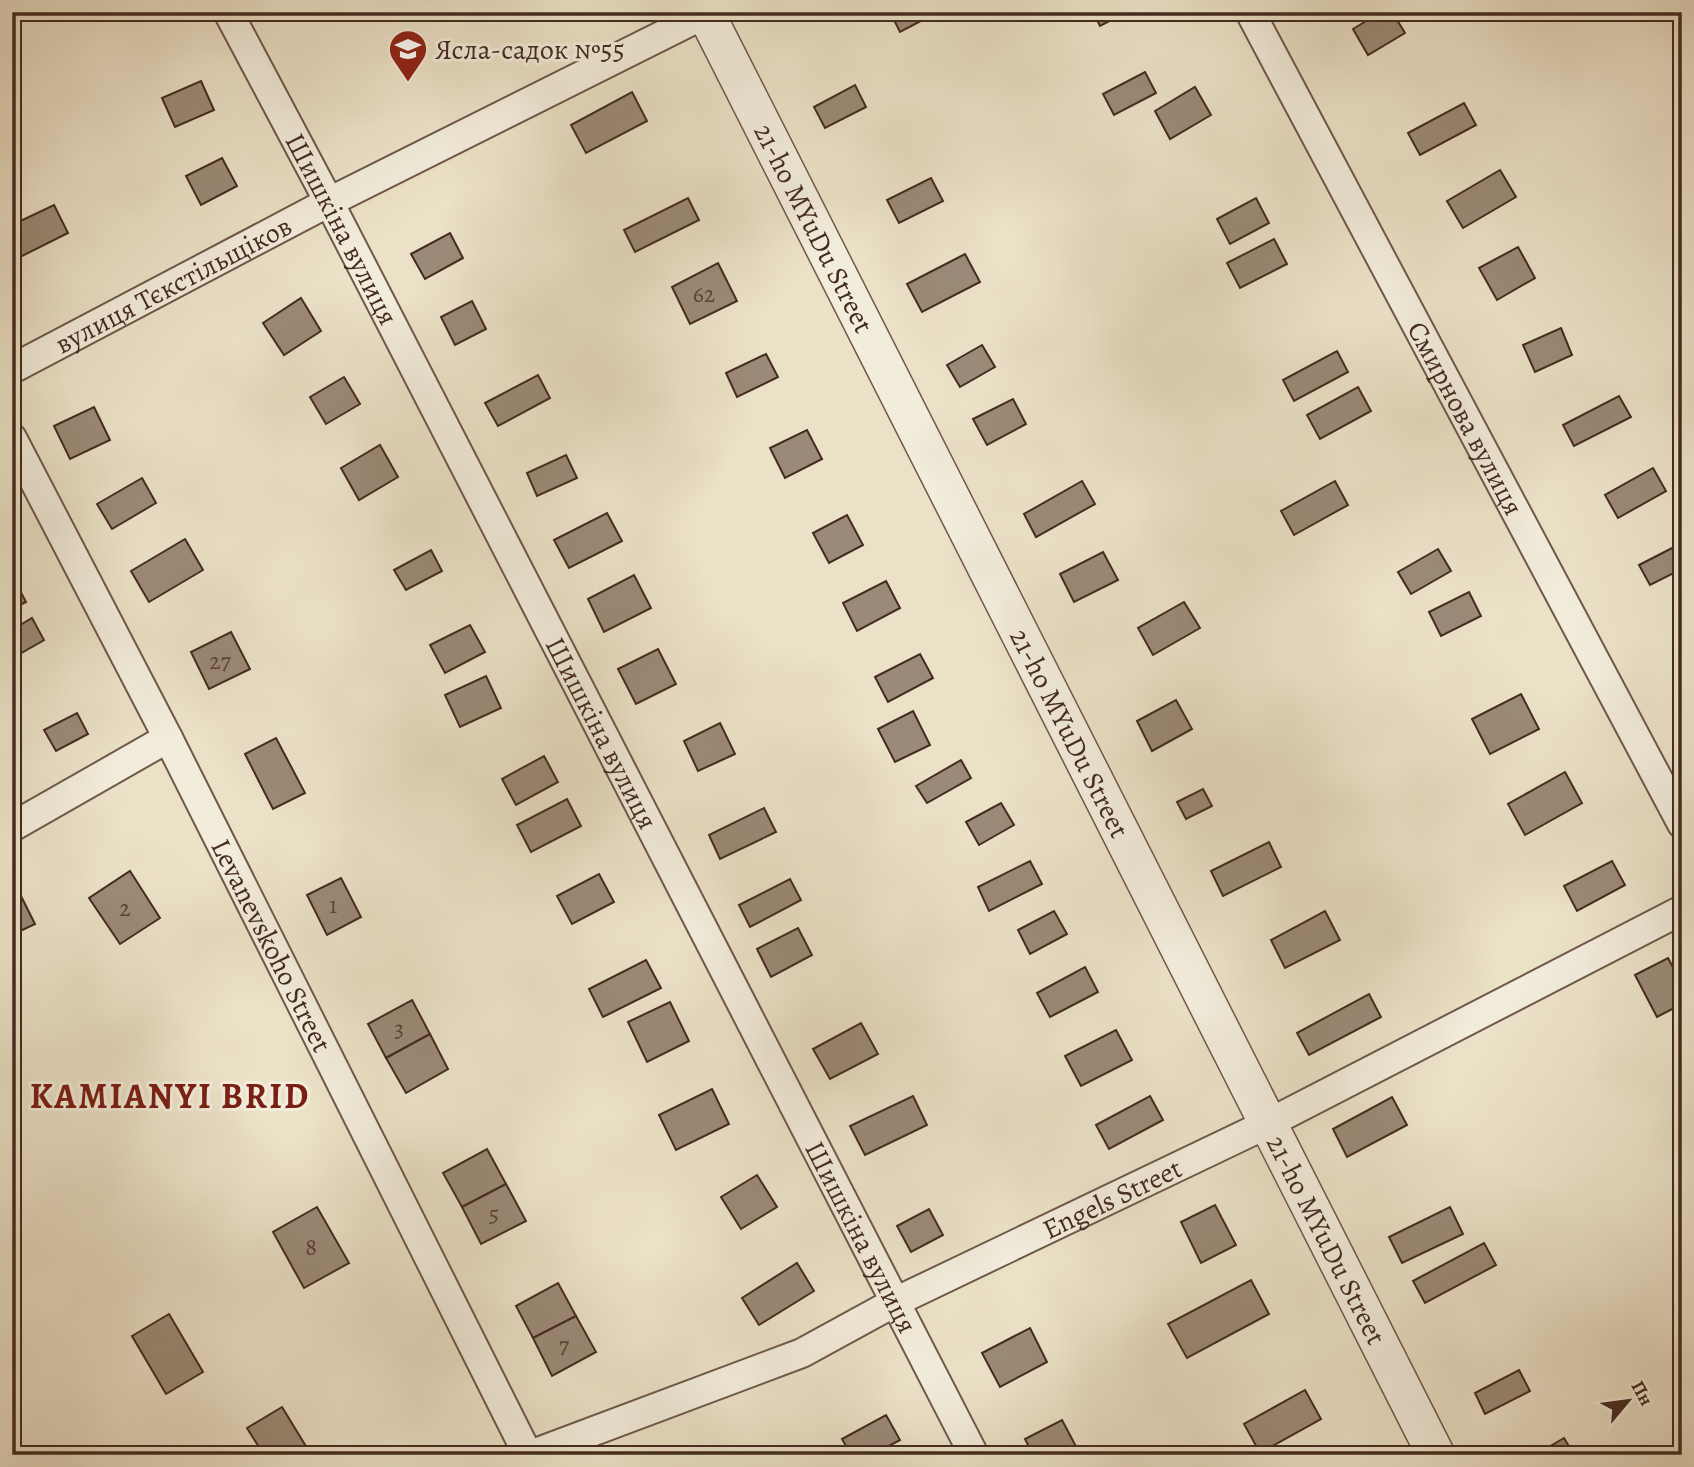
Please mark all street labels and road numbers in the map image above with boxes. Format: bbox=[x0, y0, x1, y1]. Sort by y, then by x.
street label: 21-ho MYuDu Street bbox=[745, 117, 882, 340]
street label: Шишкіна вулиця bbox=[276, 126, 407, 332]
street label: вулиця Тєкстільщіков bbox=[49, 207, 298, 363]
street label: Смирнова вулиця bbox=[1398, 315, 1532, 522]
street label: 21-ho MYuDu Street bbox=[1000, 622, 1138, 844]
street label: Шишкіна вулиця bbox=[536, 630, 667, 836]
street label: Levanevskoho Street bbox=[202, 833, 341, 1059]
street label: 21-ho MYuDu Street bbox=[1257, 1129, 1395, 1351]
street label: Шишкіна вулиця bbox=[795, 1134, 926, 1340]
street label: Engels Street bbox=[1036, 1150, 1188, 1249]

